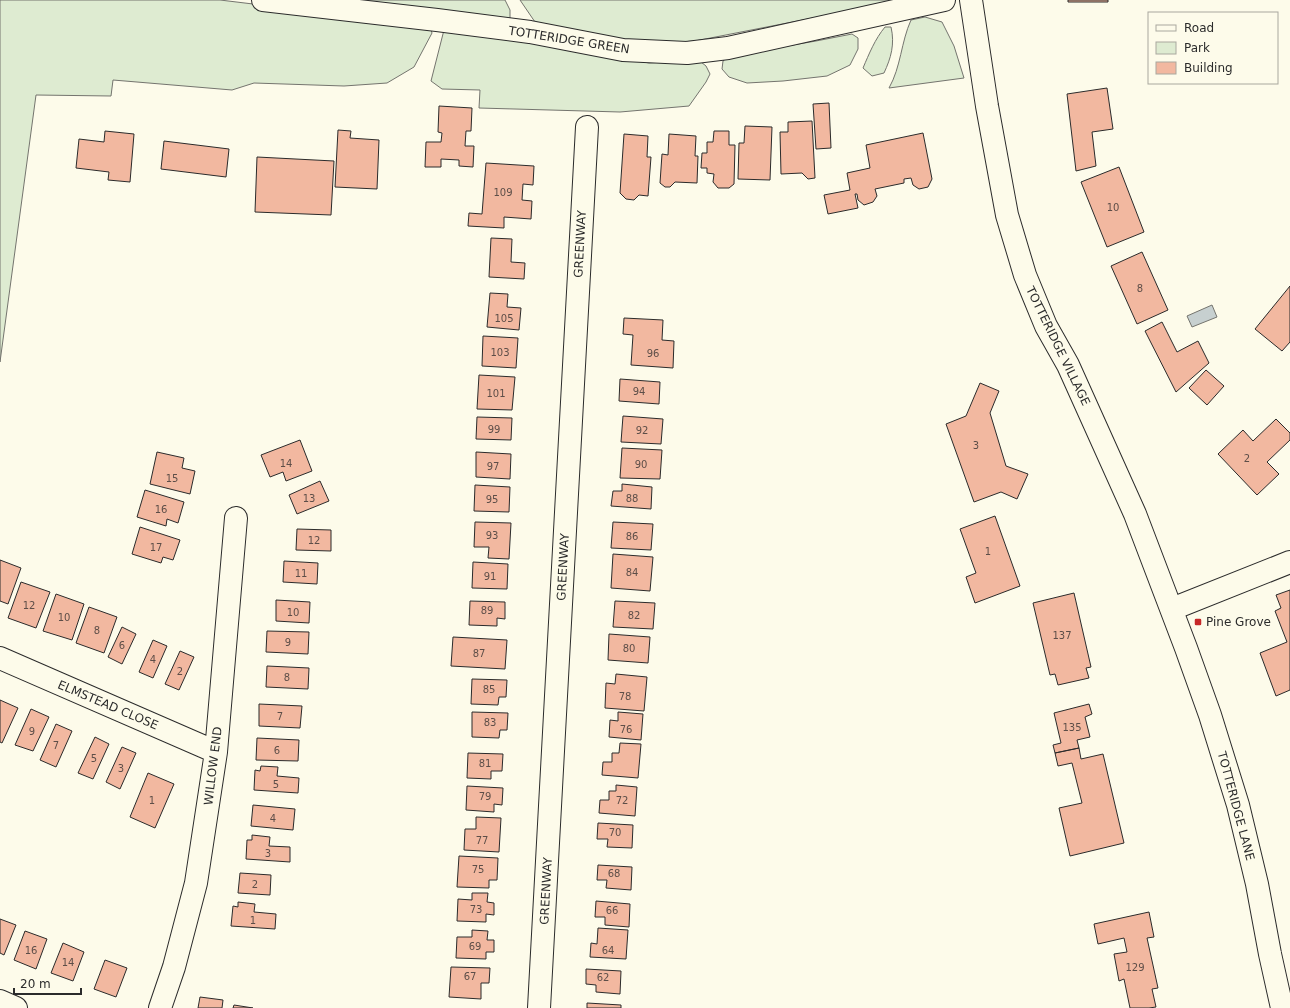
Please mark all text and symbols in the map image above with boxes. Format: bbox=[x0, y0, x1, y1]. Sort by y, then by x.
legend bbox=[1148, 12, 1278, 84]
text: Road bbox=[1184, 21, 1214, 35]
street label: TOTTERIDGE GREEN bbox=[506, 23, 631, 56]
text: Park bbox=[1184, 41, 1210, 55]
text: Building bbox=[1184, 61, 1233, 75]
house number: 109 bbox=[493, 187, 513, 198]
house number: 10 bbox=[1107, 202, 1119, 213]
street label: GREENWAY bbox=[571, 209, 589, 278]
street label: TOTTERIDGE VILLAGE bbox=[1023, 283, 1093, 408]
house number: 8 bbox=[1137, 283, 1143, 294]
house number: 105 bbox=[494, 313, 514, 324]
house number: 103 bbox=[490, 347, 510, 358]
house number: 96 bbox=[647, 348, 659, 359]
house number: 94 bbox=[633, 386, 645, 397]
house number: 101 bbox=[486, 388, 506, 399]
house number: 99 bbox=[488, 424, 500, 435]
house number: 92 bbox=[636, 425, 648, 436]
house number: 3 bbox=[973, 440, 979, 451]
house number: 2 bbox=[1244, 453, 1250, 464]
house number: 14 bbox=[280, 458, 292, 469]
house number: 90 bbox=[635, 459, 647, 470]
house number: 97 bbox=[487, 461, 499, 472]
house number: 15 bbox=[166, 473, 178, 484]
house number: 13 bbox=[303, 493, 315, 504]
house number: 88 bbox=[626, 493, 638, 504]
house number: 95 bbox=[486, 494, 498, 505]
house number: 16 bbox=[155, 504, 167, 515]
house number: 93 bbox=[486, 530, 498, 541]
house number: 86 bbox=[626, 531, 638, 542]
street label: GREENWAY bbox=[554, 532, 572, 601]
house number: 12 bbox=[308, 535, 320, 546]
house number: 17 bbox=[150, 542, 162, 553]
house number: 1 bbox=[985, 546, 991, 557]
house number: 84 bbox=[626, 567, 638, 578]
house number: 11 bbox=[295, 568, 307, 579]
house number: 91 bbox=[484, 571, 496, 582]
house number: 12 bbox=[23, 600, 35, 611]
house number: 89 bbox=[481, 605, 493, 616]
house number: 10 bbox=[287, 607, 299, 618]
house number: 82 bbox=[628, 610, 640, 621]
house number: 10 bbox=[58, 612, 70, 623]
place label: Pine Grove bbox=[1206, 615, 1271, 629]
marker: Pine Grove bbox=[1193, 617, 1203, 627]
house number: 8 bbox=[94, 625, 100, 636]
house number: 137 bbox=[1052, 630, 1072, 641]
house number: 9 bbox=[285, 637, 291, 648]
house number: 6 bbox=[119, 640, 125, 651]
house number: 80 bbox=[623, 643, 635, 654]
house number: 87 bbox=[473, 648, 485, 659]
house number: 4 bbox=[150, 654, 156, 665]
house number: 2 bbox=[177, 666, 183, 677]
house number: 8 bbox=[284, 672, 290, 683]
street label: ELMSTEAD CLOSE bbox=[56, 678, 160, 732]
house number: 85 bbox=[483, 684, 495, 695]
house number: 78 bbox=[619, 691, 631, 702]
house number: 7 bbox=[277, 711, 283, 722]
house number: 83 bbox=[484, 717, 496, 728]
house number: 135 bbox=[1062, 722, 1082, 733]
house number: 76 bbox=[620, 724, 632, 735]
house number: 9 bbox=[29, 726, 35, 737]
street label: WILLOW END bbox=[201, 726, 225, 806]
house number: 7 bbox=[53, 740, 59, 751]
house number: 6 bbox=[274, 745, 280, 756]
street label: TOTTERIDGE LANE bbox=[1214, 749, 1257, 862]
house number: 5 bbox=[91, 753, 97, 764]
house number: 81 bbox=[479, 758, 491, 769]
house number: 3 bbox=[118, 763, 124, 774]
house number: 5 bbox=[273, 779, 279, 790]
house number: 79 bbox=[479, 791, 491, 802]
house number: 1 bbox=[149, 795, 155, 806]
house number: 72 bbox=[616, 795, 628, 806]
house number: 4 bbox=[270, 813, 276, 824]
house number: 70 bbox=[609, 827, 621, 838]
house number: 77 bbox=[476, 835, 488, 846]
house number: 3 bbox=[265, 848, 271, 859]
street label: GREENWAY bbox=[537, 856, 555, 925]
house number: 75 bbox=[472, 864, 484, 875]
house number: 68 bbox=[608, 868, 620, 879]
house number: 2 bbox=[252, 879, 258, 890]
house number: 73 bbox=[470, 904, 482, 915]
house number: 66 bbox=[606, 905, 618, 916]
house number: 1 bbox=[250, 915, 256, 926]
house number: 69 bbox=[469, 941, 481, 952]
house number: 16 bbox=[25, 945, 37, 956]
house number: 64 bbox=[602, 945, 614, 956]
house number: 14 bbox=[62, 957, 74, 968]
house number: 129 bbox=[1125, 962, 1145, 973]
scale bar bbox=[14, 970, 81, 996]
house number: 67 bbox=[464, 971, 476, 982]
house number: 62 bbox=[597, 972, 609, 983]
text: 20 m bbox=[20, 977, 51, 991]

